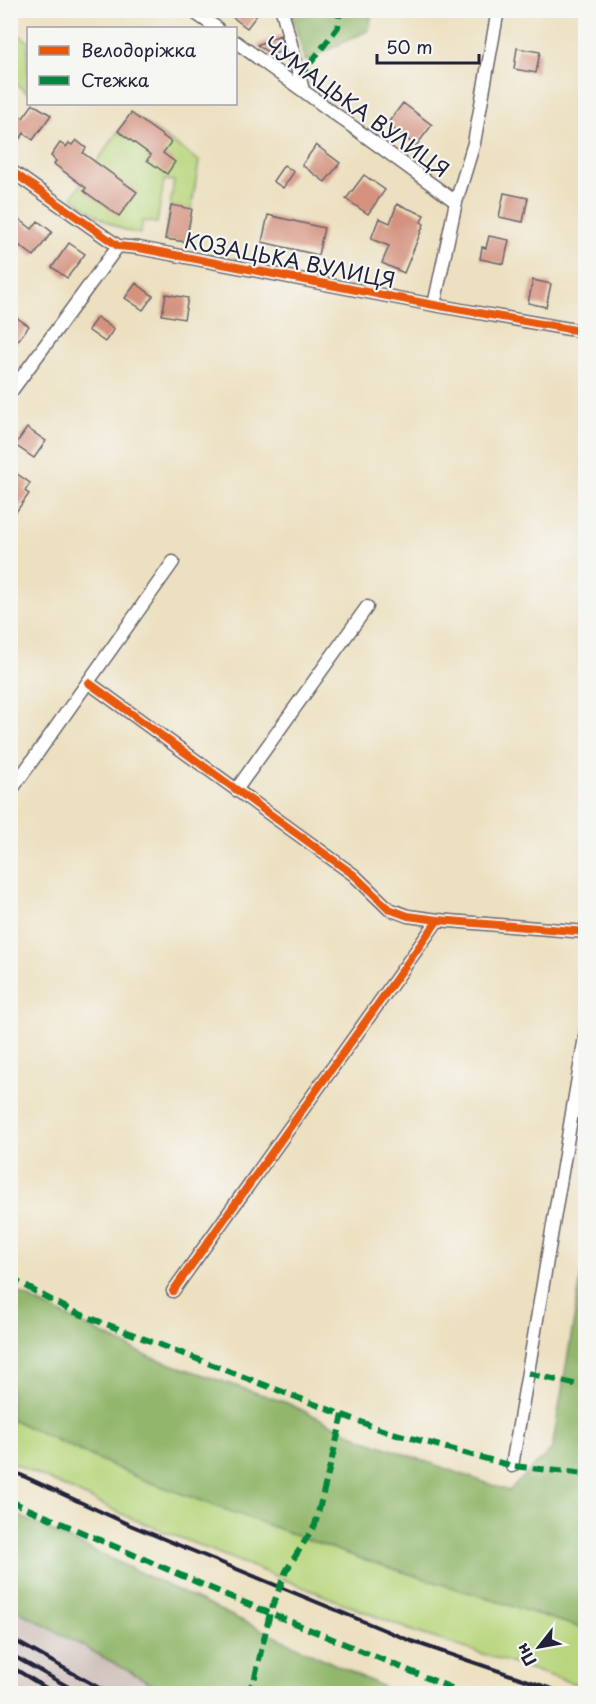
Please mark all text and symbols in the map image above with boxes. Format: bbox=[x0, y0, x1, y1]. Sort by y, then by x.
legend bbox=[27, 27, 237, 105]
street label: ЧУМАЦЬКА ВУЛИЦЯ bbox=[257, 27, 457, 185]
scale bar bbox=[377, 27, 479, 65]
text: 50 m bbox=[386, 33, 433, 60]
text: Велодоріжка bbox=[81, 36, 197, 63]
text: Стежка bbox=[81, 66, 150, 93]
street label: КОЗАЦЬКА ВУЛИЦЯ bbox=[182, 223, 398, 295]
north arrow bbox=[509, 1617, 569, 1677]
text: Пн bbox=[509, 1639, 542, 1671]

